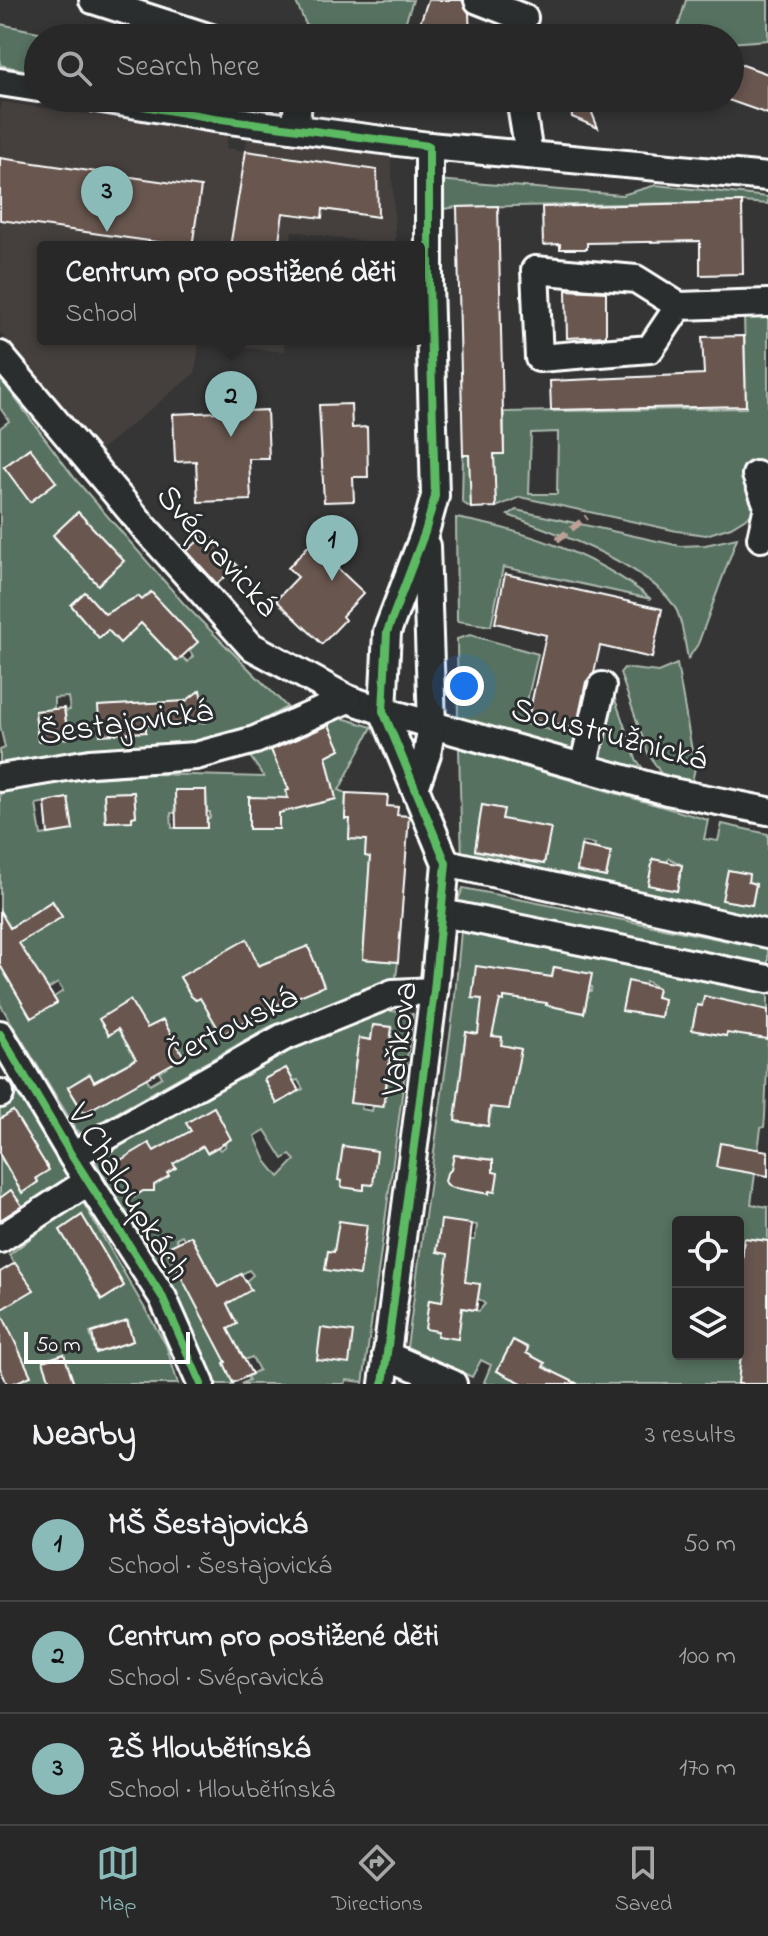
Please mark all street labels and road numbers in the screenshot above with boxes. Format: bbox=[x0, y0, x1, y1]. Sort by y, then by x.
street label: Svépravická bbox=[143, 474, 289, 630]
street label: Soustružnická bbox=[505, 686, 713, 786]
street label: Šestajovická bbox=[36, 687, 216, 761]
street label: Čertouská bbox=[157, 973, 307, 1083]
street label: Vaňkova bbox=[369, 979, 433, 1100]
street label: V Chaloupkách bbox=[52, 1094, 202, 1292]

